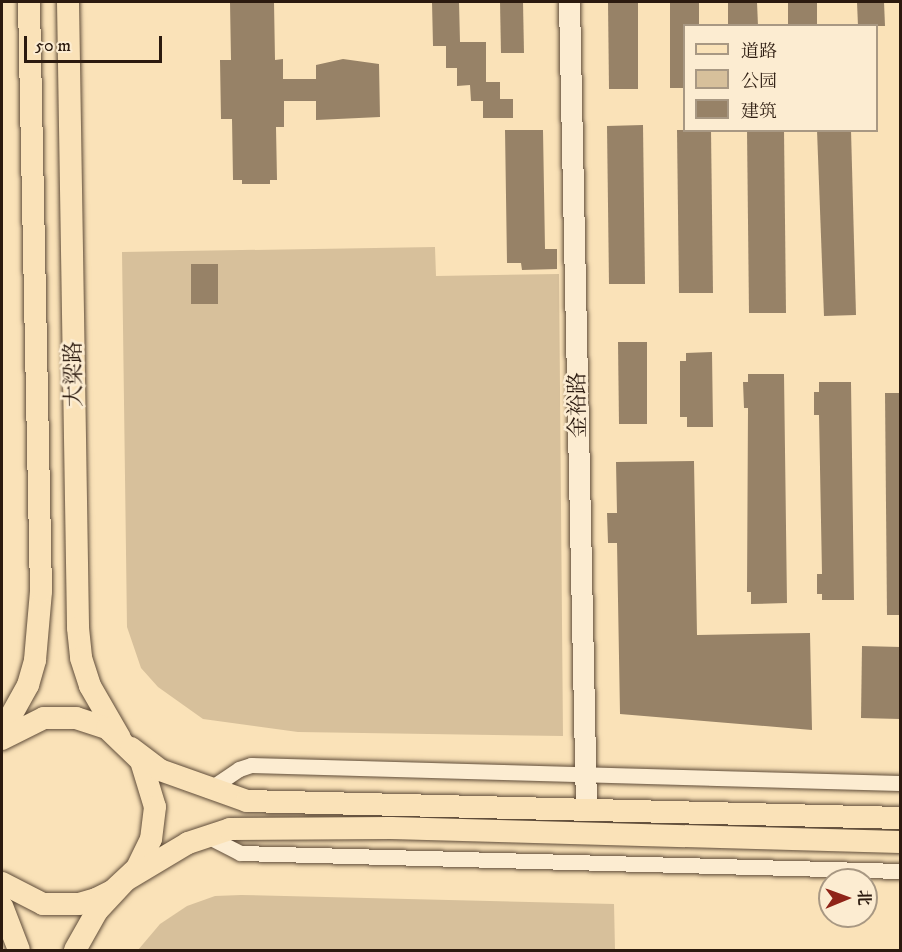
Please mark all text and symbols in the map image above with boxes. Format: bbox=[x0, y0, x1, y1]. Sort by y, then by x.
scale bar bbox=[27, 24, 165, 62]
legend bbox=[683, 24, 878, 132]
text: 50 m bbox=[35, 35, 71, 57]
text: 道路 bbox=[741, 41, 777, 63]
text: 公园 bbox=[741, 71, 777, 93]
text: 建筑 bbox=[741, 101, 777, 123]
street label: 大梁路 bbox=[60, 341, 88, 407]
street label: 金裕路 bbox=[564, 372, 592, 438]
north arrow bbox=[818, 868, 878, 928]
text: 北 bbox=[854, 890, 874, 906]

